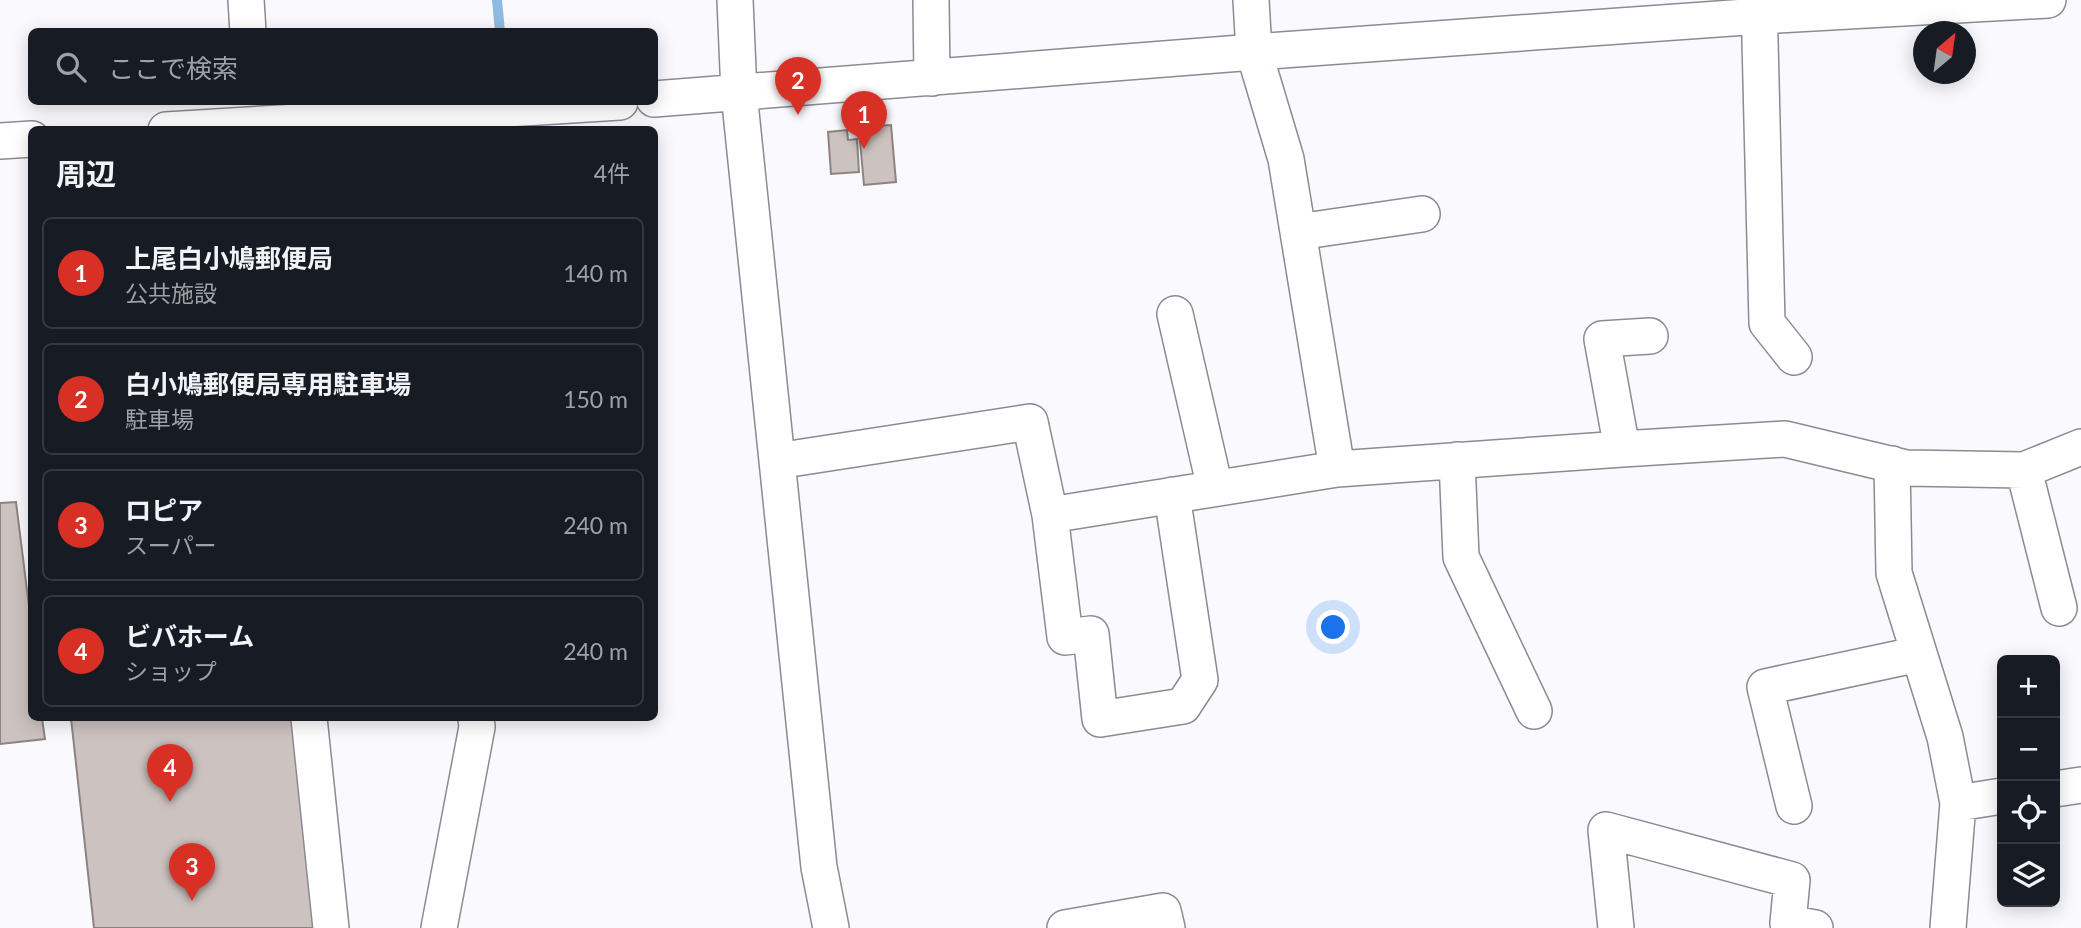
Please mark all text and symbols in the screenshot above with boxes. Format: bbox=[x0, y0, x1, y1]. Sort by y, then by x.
north arrow bbox=[1913, 21, 1976, 84]
search box bbox=[28, 28, 658, 105]
icon: search bbox=[52, 48, 90, 86]
text: ここで検索 bbox=[108, 52, 238, 84]
pin: 2 bbox=[775, 57, 821, 115]
pin: 1 bbox=[841, 91, 887, 149]
text: 周辺 bbox=[56, 155, 116, 191]
text: 4件 bbox=[594, 159, 630, 187]
text: 上尾白小鳩郵便局 bbox=[125, 242, 333, 274]
text: 1 bbox=[74, 259, 88, 287]
text: 140 m bbox=[563, 259, 628, 287]
text: 公共施設 bbox=[125, 279, 217, 307]
text: 白小鳩郵便局専用駐車場 bbox=[125, 368, 411, 400]
text: 2 bbox=[74, 385, 88, 413]
text: 150 m bbox=[563, 385, 628, 413]
text: 駐車場 bbox=[125, 405, 194, 433]
text: ロピア bbox=[125, 494, 203, 526]
text: 3 bbox=[74, 511, 88, 539]
text: 240 m bbox=[563, 511, 628, 539]
text: スーパー bbox=[125, 531, 217, 559]
your location bbox=[1316, 610, 1350, 644]
text: ビバホーム bbox=[125, 620, 254, 652]
text: 4 bbox=[74, 637, 88, 665]
text: 240 m bbox=[563, 637, 628, 665]
map controls bbox=[1997, 655, 2060, 907]
button: + bbox=[1997, 655, 2060, 718]
text: ショップ bbox=[125, 657, 217, 685]
button: − bbox=[1997, 718, 2060, 781]
pin: 4 bbox=[147, 744, 193, 802]
button: locate bbox=[1997, 781, 2060, 844]
pin: 3 bbox=[169, 843, 215, 901]
button: layers bbox=[1997, 844, 2060, 907]

